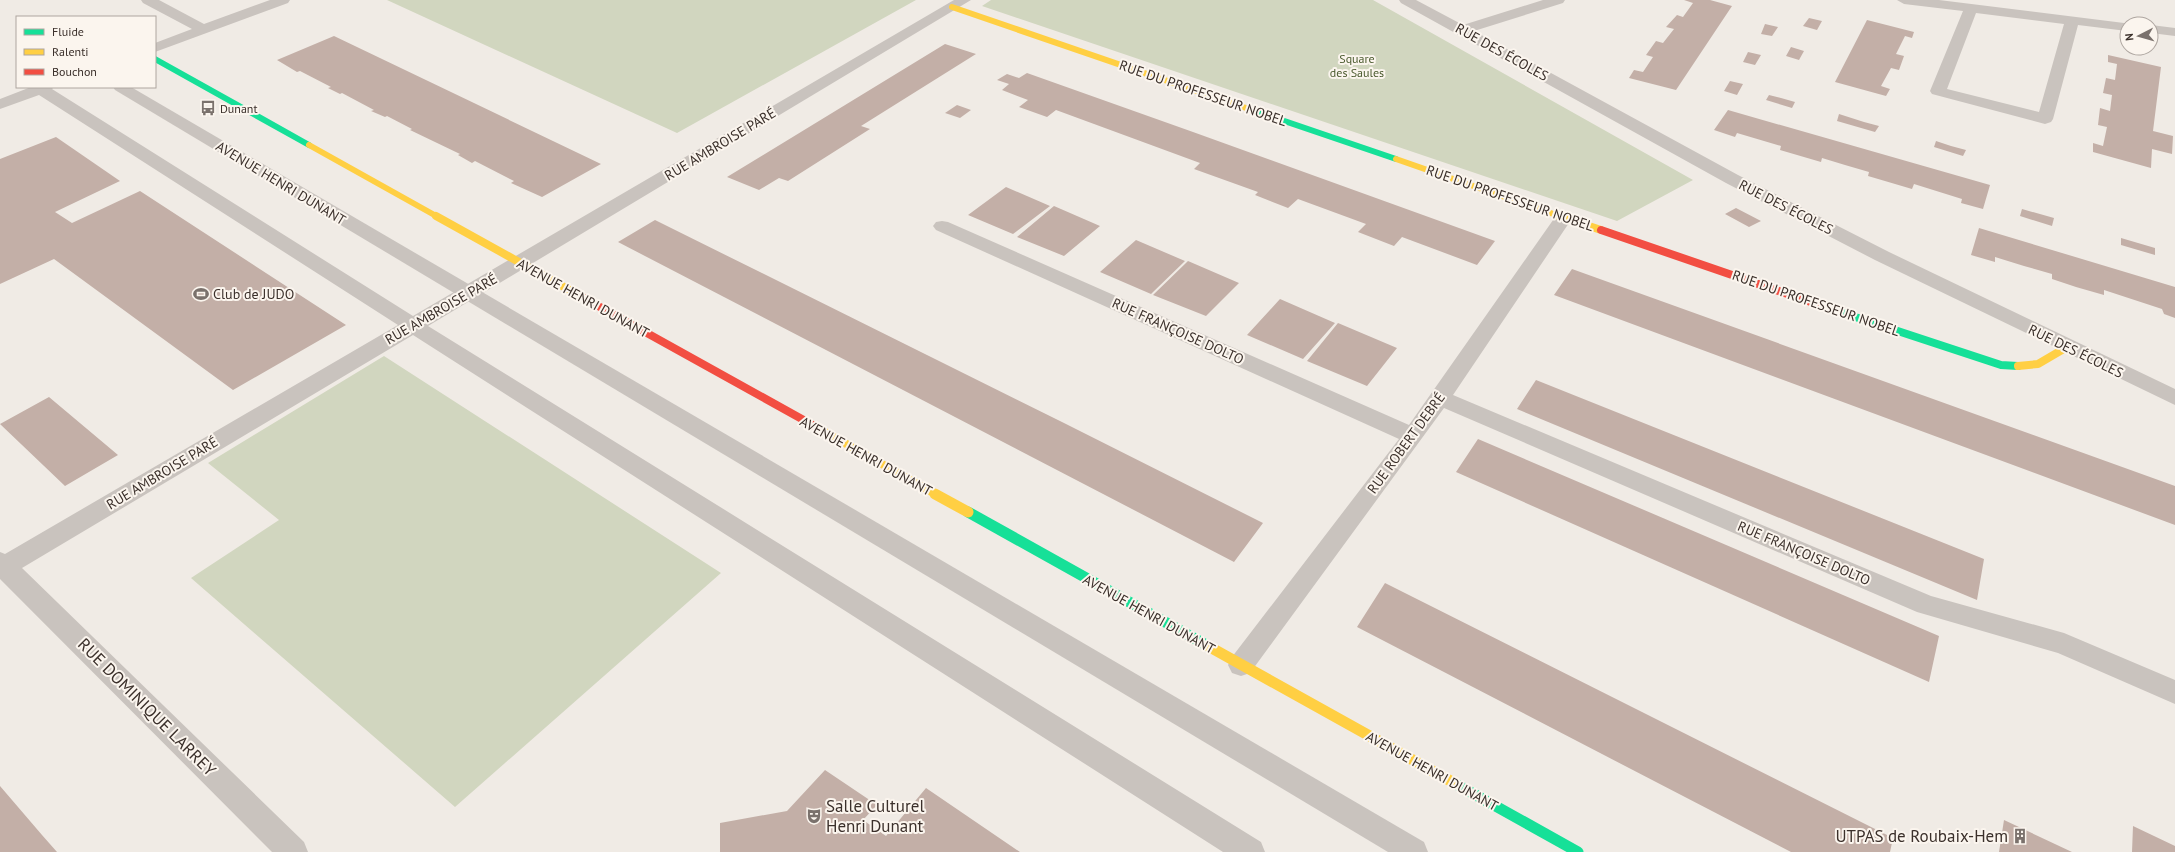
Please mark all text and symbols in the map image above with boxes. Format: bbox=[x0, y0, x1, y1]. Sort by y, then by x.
legend bbox=[16, 16, 156, 88]
north arrow bbox=[2119, 16, 2159, 56]
street label: RUE DES ÉCOLES bbox=[1452, 19, 1552, 85]
text: Fluide bbox=[52, 24, 84, 39]
text: N bbox=[2122, 33, 2136, 41]
text: Ralenti bbox=[52, 44, 88, 59]
park label: Square des Saules bbox=[1330, 51, 1384, 80]
street label: RUE DU PROFESSEUR NOBEL bbox=[1117, 56, 1289, 130]
text: Bouchon bbox=[52, 64, 97, 79]
bus stop icon: Dunant bbox=[199, 99, 217, 117]
place label: Dunant bbox=[220, 101, 257, 116]
street label: RUE AMBROISE PARÉ bbox=[661, 104, 779, 184]
street label: AVENUE HENRI DUNANT bbox=[213, 137, 349, 229]
street label: RUE DU PROFESSEUR NOBEL bbox=[1424, 161, 1596, 235]
street label: RUE DES ÉCOLES bbox=[1736, 176, 1836, 238]
street label: AVENUE HENRI DUNANT bbox=[514, 254, 652, 342]
street label: RUE DU PROFESSEUR NOBEL bbox=[1730, 266, 1902, 340]
street label: RUE AMBROISE PARÉ bbox=[382, 270, 500, 348]
sports icon: Club de JUDO bbox=[192, 285, 210, 303]
place label: Club de JUDO bbox=[213, 285, 294, 303]
street label: RUE FRANÇOISE DOLTO bbox=[1109, 294, 1247, 368]
street label: RUE DES ÉCOLES bbox=[2026, 320, 2126, 382]
street label: RUE ROBERT DEBRÉ bbox=[1363, 389, 1449, 497]
street label: AVENUE HENRI DUNANT bbox=[797, 412, 935, 500]
street label: RUE AMBROISE PARÉ bbox=[103, 433, 221, 513]
street label: RUE FRANÇOISE DOLTO bbox=[1735, 517, 1873, 589]
street label: AVENUE HENRI DUNANT bbox=[1080, 570, 1218, 658]
street label: RUE DOMINIQUE LARREY bbox=[73, 633, 221, 781]
street label: AVENUE HENRI DUNANT bbox=[1363, 727, 1501, 815]
place label: Salle Culturel Henri Dunant bbox=[826, 795, 924, 837]
theatre icon: Salle Culturel Henri Dunant bbox=[805, 807, 823, 825]
place label: UTPAS de Roubaix-Hem bbox=[1836, 825, 2008, 847]
building icon: UTPAS de Roubaix-Hem bbox=[2011, 827, 2029, 845]

